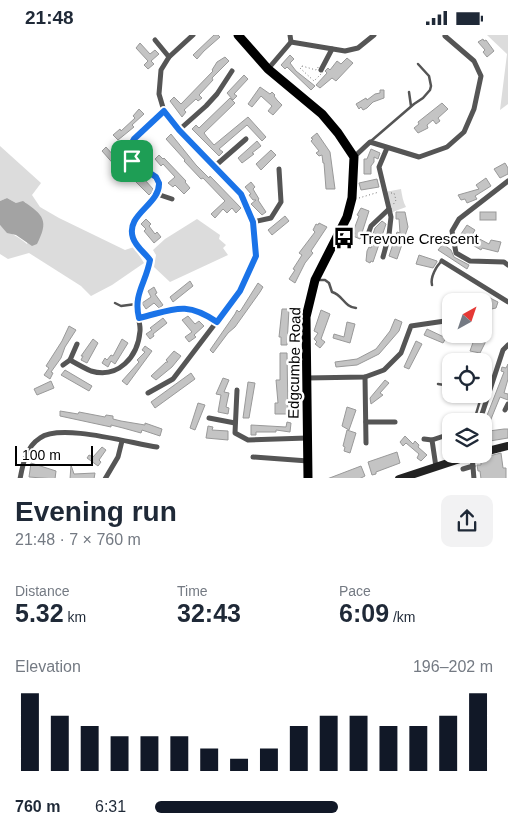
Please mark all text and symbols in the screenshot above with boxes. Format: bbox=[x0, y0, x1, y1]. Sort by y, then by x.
text: 21:48 bbox=[25, 7, 74, 28]
pin bbox=[111, 140, 153, 182]
icon: arrive bbox=[118, 147, 146, 175]
bus stop icon: Trevone Crescent bbox=[331, 225, 357, 251]
place label: Trevone Crescent bbox=[360, 230, 479, 247]
north arrow bbox=[442, 293, 492, 343]
map controls bbox=[442, 293, 492, 463]
street label: Edgcumbe Road bbox=[285, 307, 303, 419]
button: locate bbox=[442, 353, 492, 403]
button: layers bbox=[442, 413, 492, 463]
scale bar bbox=[15, 443, 92, 467]
text: 100 m bbox=[22, 447, 61, 463]
button: share bbox=[441, 495, 493, 547]
text: Evening run bbox=[15, 496, 177, 527]
text: 21:48 · 7 × 760 m bbox=[15, 531, 141, 548]
text: Distance bbox=[15, 583, 69, 599]
text: Time bbox=[177, 583, 208, 599]
text: Pace bbox=[339, 583, 371, 599]
text: 5.32 bbox=[15, 599, 64, 627]
text: 32:43 bbox=[177, 599, 241, 627]
text: 6:09 bbox=[339, 599, 389, 627]
text: km bbox=[64, 609, 86, 625]
text: /km bbox=[389, 609, 416, 625]
text: Elevation bbox=[15, 658, 81, 675]
text: 196–202 m bbox=[413, 658, 493, 675]
text: 760 m bbox=[15, 798, 60, 815]
text: 6:31 bbox=[95, 798, 126, 815]

